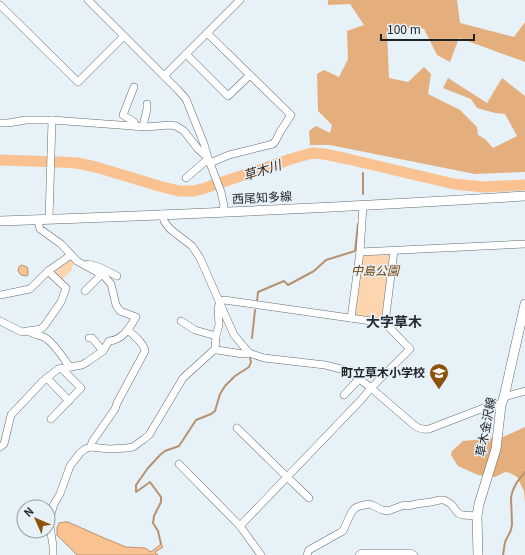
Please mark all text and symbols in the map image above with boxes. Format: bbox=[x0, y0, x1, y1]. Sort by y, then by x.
scale bar bbox=[381, 16, 474, 42]
text: 100 m bbox=[387, 20, 421, 37]
water label: 草木川 bbox=[240, 154, 285, 185]
street label: 西尾知多線 bbox=[232, 186, 292, 207]
park label: 中島公園 bbox=[351, 261, 401, 278]
district label: 大字草木 bbox=[366, 311, 422, 331]
school or university icon: 町立草木小学校 bbox=[428, 362, 450, 390]
place label: 町立草木小学校 bbox=[341, 363, 425, 380]
street label: 草木金沢線 bbox=[470, 396, 499, 458]
north arrow bbox=[16, 499, 56, 539]
text: N bbox=[20, 503, 37, 520]

